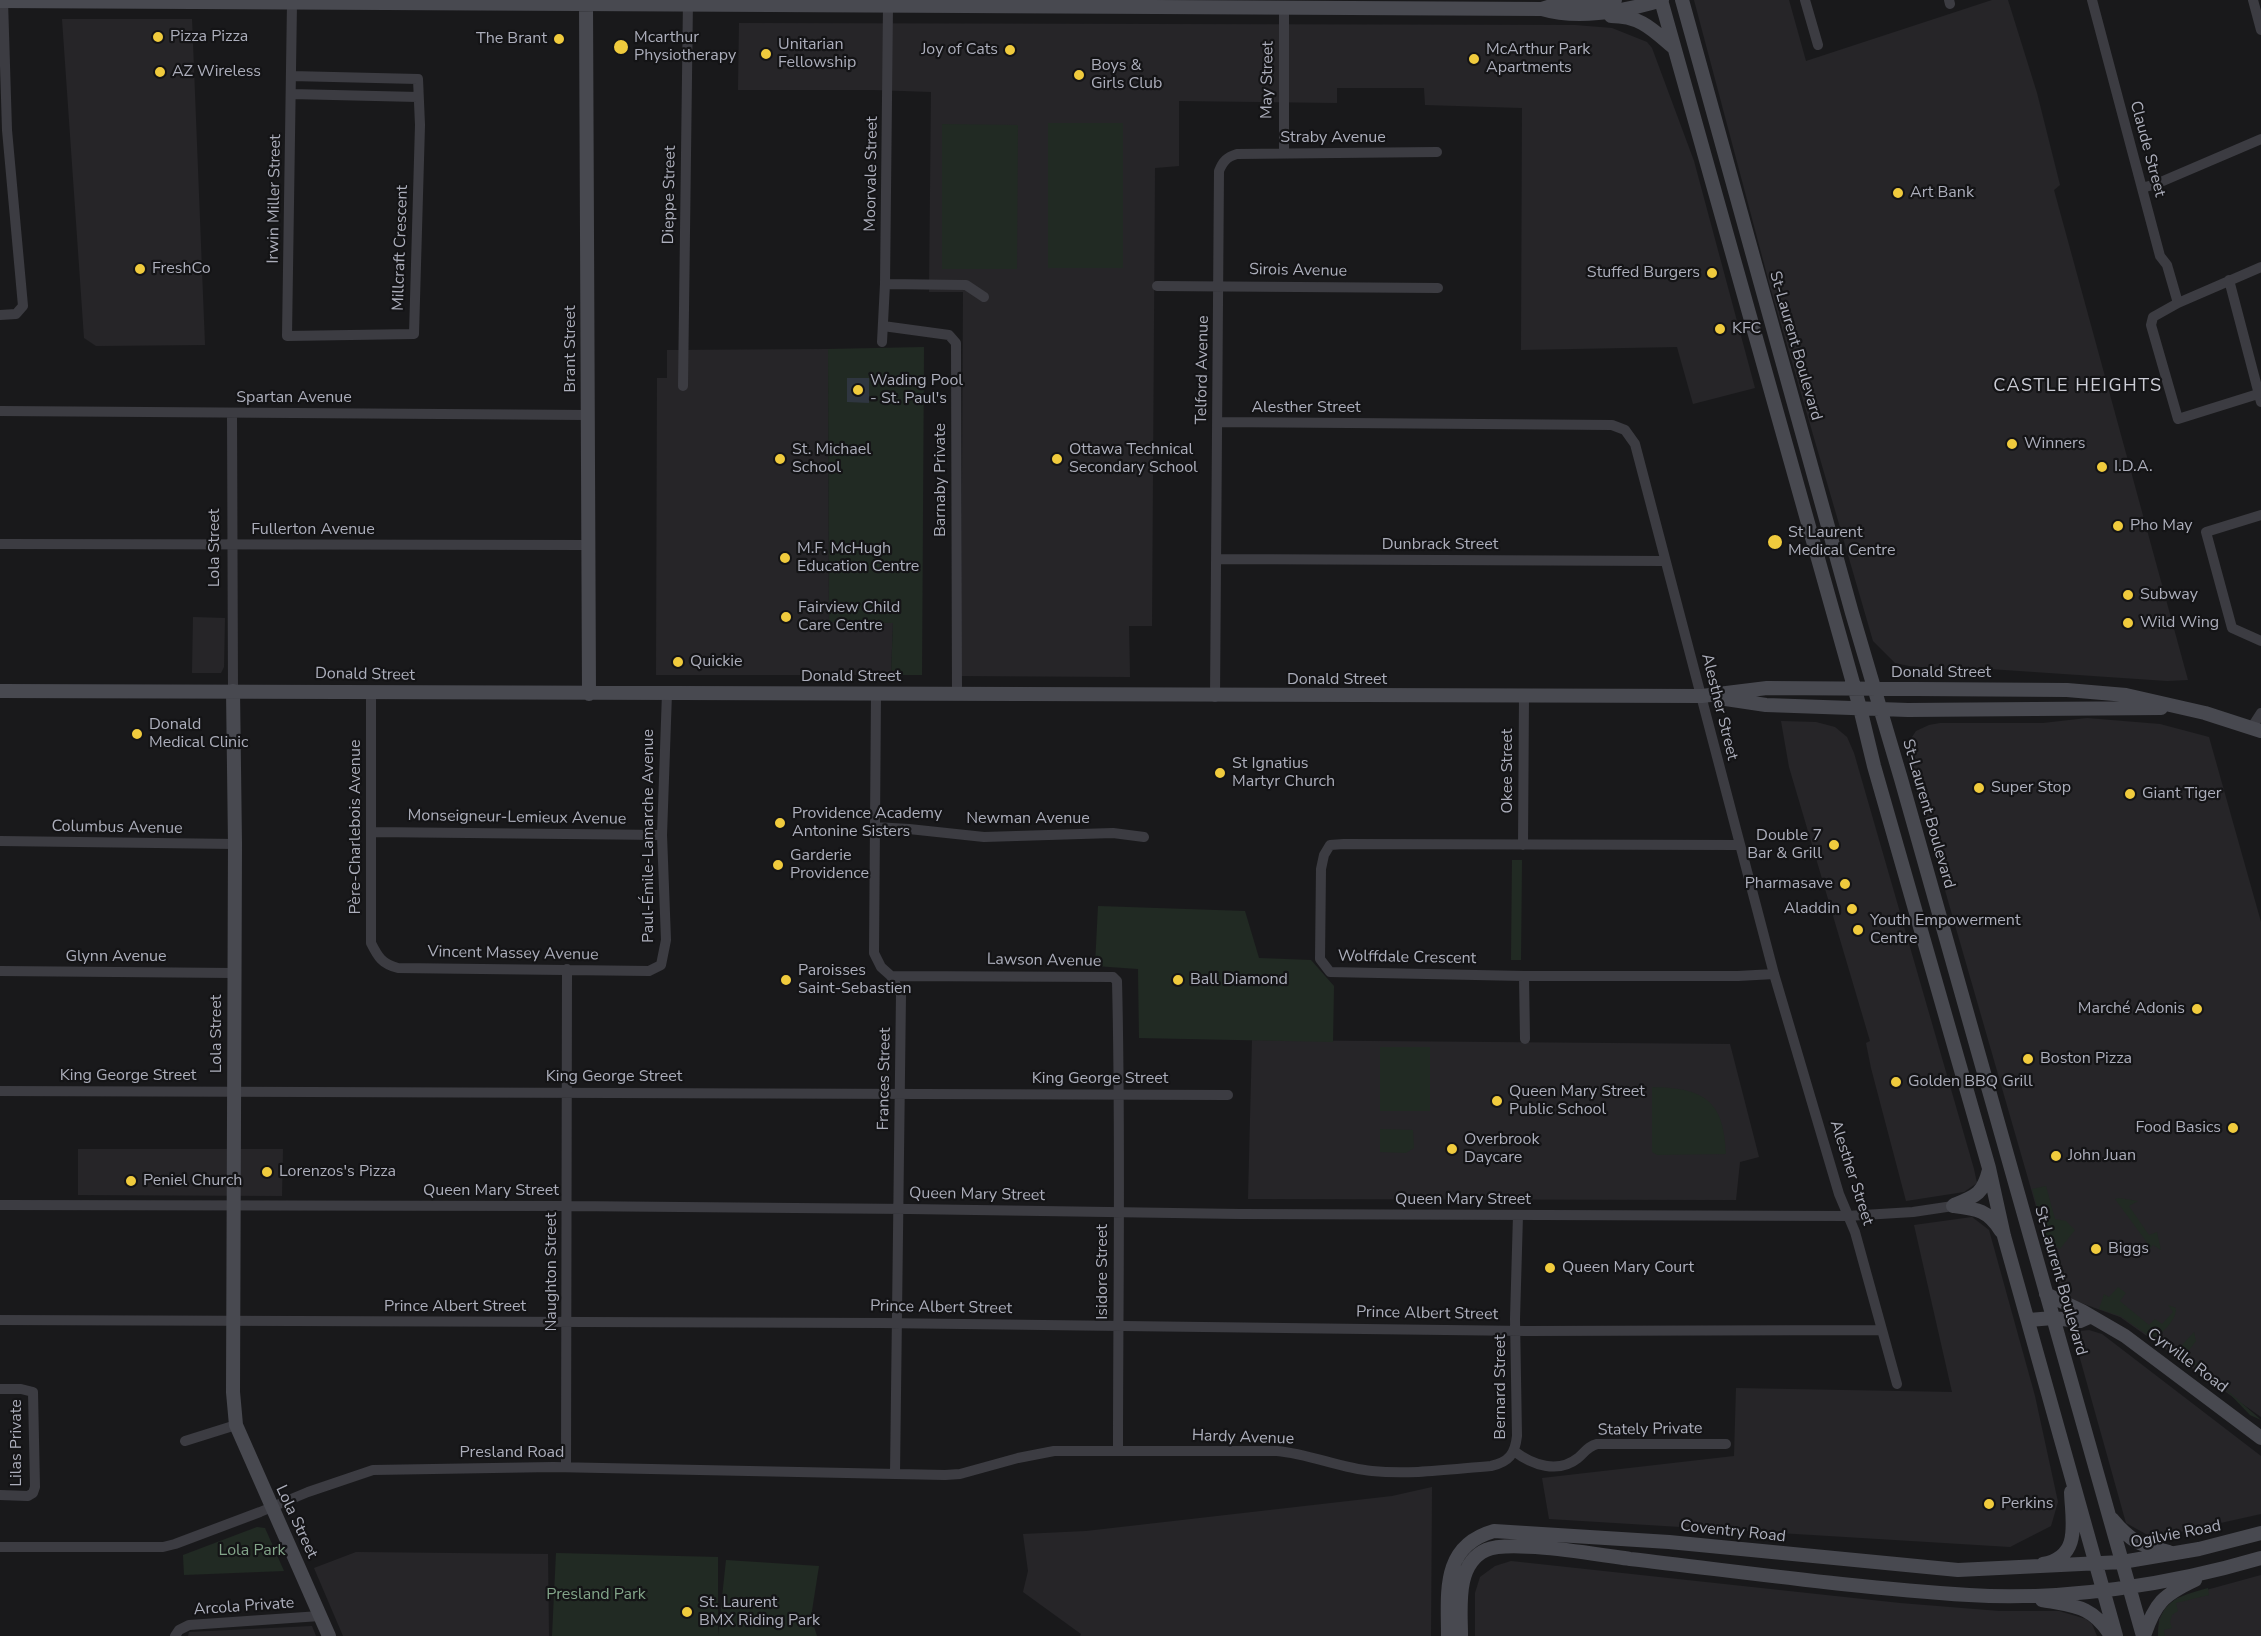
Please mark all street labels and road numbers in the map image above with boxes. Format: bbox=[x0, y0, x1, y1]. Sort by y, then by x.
street label: May Street bbox=[1258, 41, 1278, 119]
street label: Claude Street bbox=[2125, 99, 2169, 199]
street label: Moorvale Street bbox=[861, 116, 883, 232]
street label: Straby Avenue bbox=[1280, 128, 1386, 148]
street label: Irwin Miller Street bbox=[264, 134, 286, 264]
street label: Dieppe Street bbox=[660, 145, 680, 245]
street label: Millcraft Crescent bbox=[389, 185, 413, 311]
street label: Sirois Avenue bbox=[1249, 261, 1347, 281]
street label: St-Laurent Boulevard bbox=[1764, 269, 1826, 423]
street label: Brant Street bbox=[561, 305, 581, 393]
street label: Telford Avenue bbox=[1192, 315, 1214, 425]
street label: Spartan Avenue bbox=[236, 388, 352, 408]
street label: Alesther Street bbox=[1251, 398, 1361, 418]
street label: Barnaby Private bbox=[931, 423, 951, 537]
street label: Lola Street bbox=[205, 509, 225, 587]
street label: Fullerton Avenue bbox=[251, 520, 375, 540]
street label: Dunbrack Street bbox=[1382, 535, 1498, 555]
street label: Alesther Street bbox=[1696, 652, 1742, 762]
street label: Donald Street bbox=[1891, 663, 1991, 683]
street label: Donald Street bbox=[315, 665, 415, 685]
street label: Donald Street bbox=[801, 667, 901, 687]
street label: Donald Street bbox=[1287, 670, 1387, 690]
street label: Paul-Émile-Lamarche Avenue bbox=[639, 729, 659, 943]
street label: Okee Street bbox=[1498, 729, 1518, 813]
street label: St-Laurent Boulevard bbox=[1897, 737, 1959, 891]
street label: Père-Charlebois Avenue bbox=[346, 740, 366, 914]
street label: Monseigneur-Lemieux Avenue bbox=[408, 806, 626, 830]
street label: Newman Avenue bbox=[966, 809, 1090, 829]
street label: Columbus Avenue bbox=[51, 817, 183, 839]
street label: Vincent Massey Avenue bbox=[427, 943, 599, 965]
street label: Glynn Avenue bbox=[65, 947, 167, 967]
street label: Wolffdale Crescent bbox=[1338, 947, 1476, 969]
street label: Lawson Avenue bbox=[987, 950, 1101, 972]
street label: Lola Street bbox=[207, 995, 227, 1073]
street label: Frances Street bbox=[875, 1027, 895, 1131]
street label: King George Street bbox=[60, 1066, 196, 1086]
street label: King George Street bbox=[546, 1067, 682, 1087]
street label: King George Street bbox=[1032, 1069, 1168, 1089]
street label: Alesther Street bbox=[1825, 1118, 1877, 1228]
street label: Queen Mary Street bbox=[423, 1181, 559, 1201]
street label: Queen Mary Street bbox=[909, 1184, 1045, 1206]
street label: Queen Mary Street bbox=[1395, 1190, 1531, 1210]
street label: St-Laurent Boulevard bbox=[2029, 1204, 2091, 1358]
street label: Naughton Street bbox=[542, 1212, 562, 1332]
street label: Isidore Street bbox=[1093, 1224, 1113, 1320]
street label: Prince Albert Street bbox=[384, 1297, 526, 1317]
street label: Prince Albert Street bbox=[870, 1297, 1012, 1319]
street label: Prince Albert Street bbox=[1356, 1303, 1498, 1325]
street label: Cyrville Road bbox=[2143, 1324, 2231, 1398]
street label: Bernard Street bbox=[1491, 1334, 1511, 1440]
street label: Lilas Private bbox=[7, 1399, 27, 1487]
street label: Stately Private bbox=[1597, 1419, 1703, 1441]
street label: Hardy Avenue bbox=[1191, 1427, 1295, 1449]
street label: Presland Road bbox=[460, 1443, 564, 1463]
street label: Lola Street bbox=[271, 1482, 321, 1562]
street label: Coventry Road bbox=[1679, 1517, 1787, 1547]
street label: Ogilvie Road bbox=[2129, 1517, 2223, 1553]
street label: Arcola Private bbox=[193, 1594, 295, 1620]

